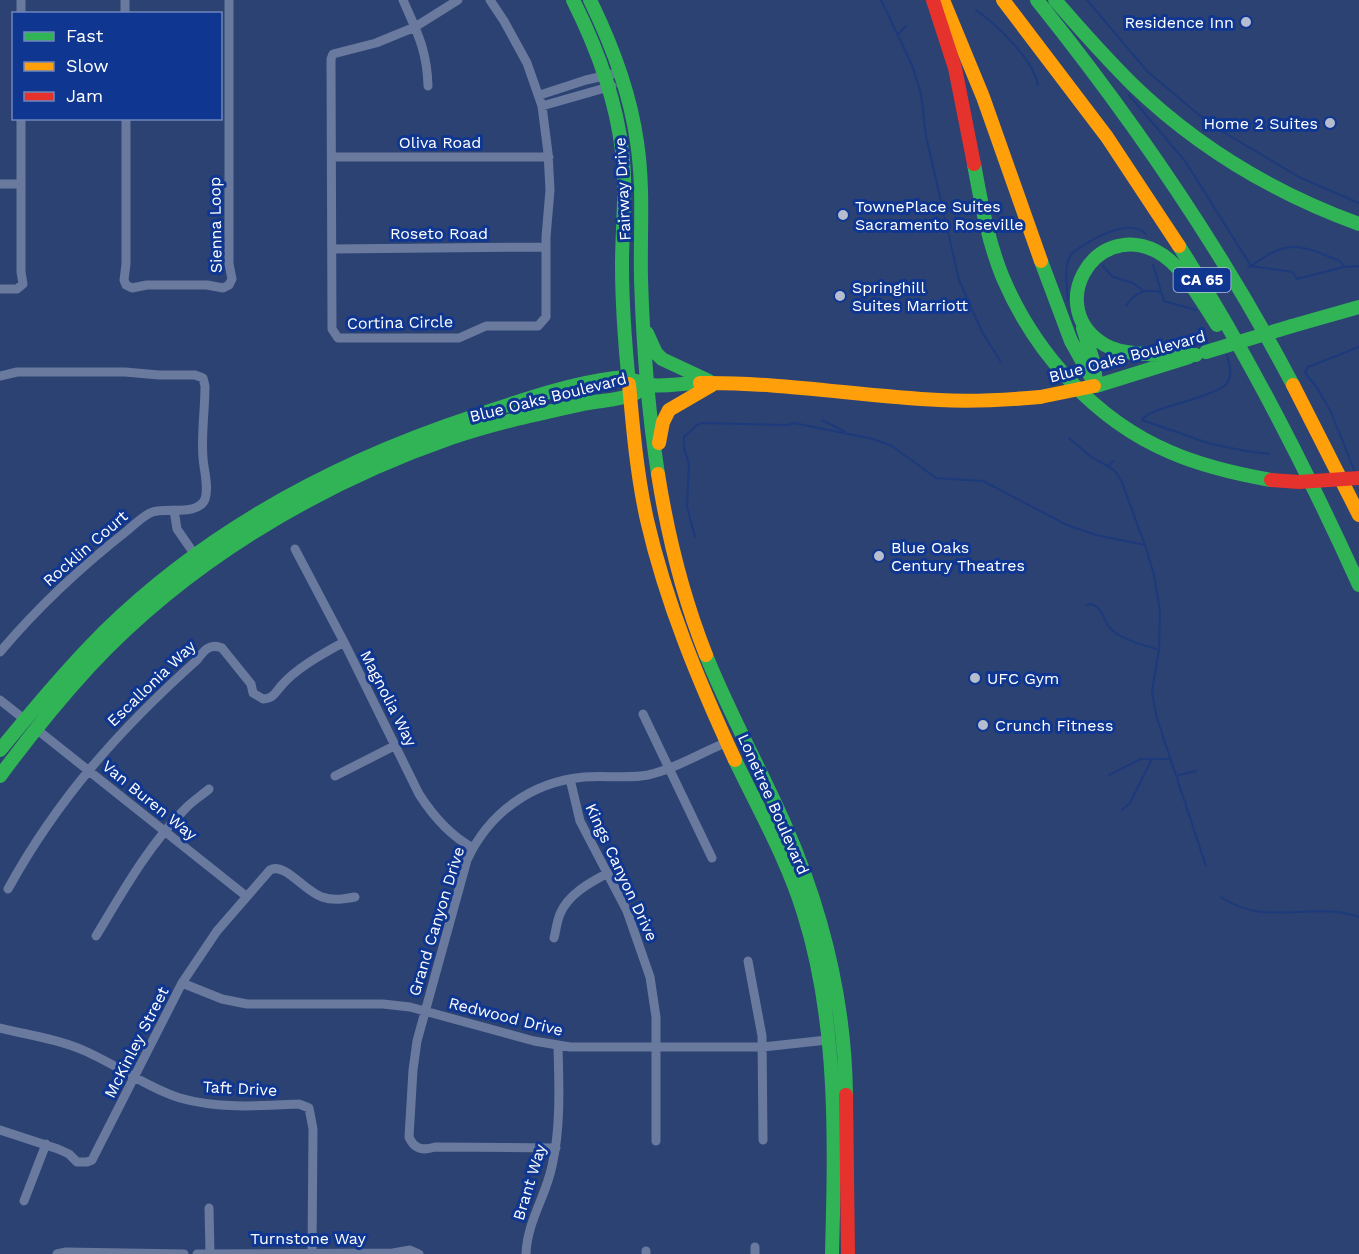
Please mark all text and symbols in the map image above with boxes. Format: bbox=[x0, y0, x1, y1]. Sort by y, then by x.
legend bbox=[12, 12, 222, 120]
place label: Residence Inn bbox=[1124, 13, 1234, 32]
marker: Residence Inn bbox=[1239, 15, 1253, 29]
text: Fast bbox=[66, 25, 104, 46]
text: Slow bbox=[66, 55, 109, 76]
text: Jam bbox=[66, 85, 103, 106]
place label: Home 2 Suites bbox=[1203, 114, 1318, 133]
marker: Home 2 Suites bbox=[1323, 116, 1337, 130]
street label: Oliva Road bbox=[399, 133, 481, 152]
street label: Fairway Drive bbox=[610, 137, 635, 241]
street label: Sienna Loop bbox=[205, 177, 226, 273]
place label: TownePlace Suites Sacramento Roseville bbox=[855, 197, 1024, 234]
marker: TownePlace Suites Sacramento Roseville bbox=[836, 208, 850, 222]
street label: Roseto Road bbox=[390, 224, 488, 243]
road number: CA 65 bbox=[1174, 268, 1230, 292]
place label: Springhill Suites Marriott bbox=[852, 278, 968, 315]
marker: Springhill Suites Marriott bbox=[833, 289, 847, 303]
street label: Cortina Circle bbox=[347, 312, 453, 333]
street label: Blue Oaks Boulevard bbox=[1047, 326, 1207, 386]
street label: Blue Oaks Boulevard bbox=[468, 369, 629, 426]
street label: Rocklin Court bbox=[39, 506, 132, 590]
place label: Blue Oaks Century Theatres bbox=[891, 538, 1025, 575]
marker: Blue Oaks Century Theatres bbox=[872, 549, 886, 563]
street label: Escallonia Way bbox=[103, 636, 200, 730]
street label: Magnolia Way bbox=[356, 647, 421, 750]
place label: UFC Gym bbox=[987, 669, 1059, 688]
marker: UFC Gym bbox=[968, 671, 982, 685]
place label: Crunch Fitness bbox=[995, 716, 1113, 735]
marker: Crunch Fitness bbox=[976, 718, 990, 732]
street label: Lonetree Boulevard bbox=[734, 731, 813, 878]
street label: Van Buren Way bbox=[99, 756, 201, 845]
street label: Kings Canyon Drive bbox=[581, 800, 662, 944]
street label: Grand Canyon Drive bbox=[405, 844, 468, 998]
street label: McKinley Street bbox=[100, 983, 173, 1101]
street label: Redwood Drive bbox=[447, 993, 565, 1040]
street label: Taft Drive bbox=[202, 1077, 278, 1100]
street label: Brant Way bbox=[509, 1141, 550, 1223]
street label: Turnstone Way bbox=[250, 1229, 366, 1248]

